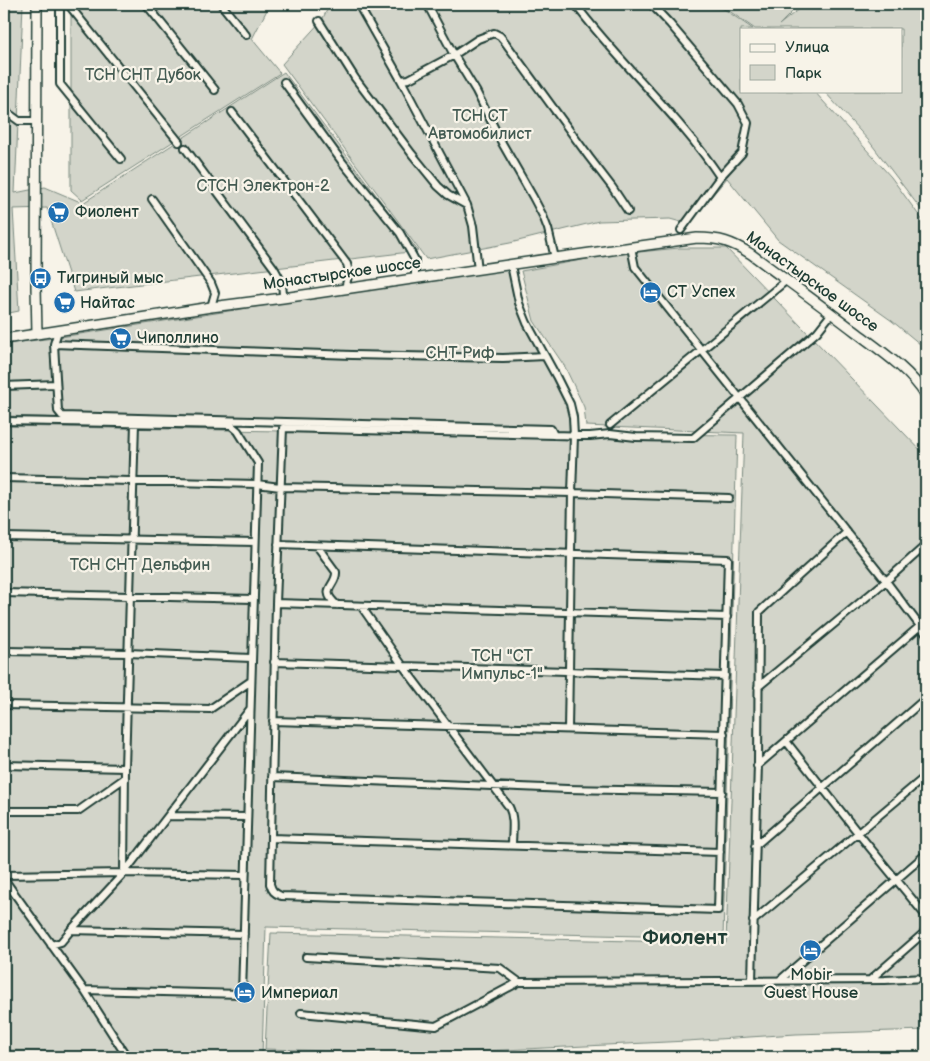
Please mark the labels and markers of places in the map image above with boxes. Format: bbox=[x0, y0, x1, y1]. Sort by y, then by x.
supermarket icon: Фиолент bbox=[47, 200, 71, 224]
place label: Фиолент bbox=[75, 203, 140, 222]
bus stop icon: Тигриный мыс bbox=[29, 266, 53, 290]
place label: Тигриный мыс bbox=[57, 269, 163, 288]
hotel icon: СТ Успех bbox=[639, 280, 663, 304]
place label: СТ Успех bbox=[667, 283, 735, 302]
supermarket icon: Найтас bbox=[52, 291, 76, 315]
place label: Найтас bbox=[80, 294, 135, 313]
supermarket icon: Чиполлино bbox=[109, 326, 133, 350]
place label: Чиполлино bbox=[137, 329, 219, 348]
hotel icon: Mobir Guest House bbox=[799, 939, 823, 963]
place label: Mobir Guest House bbox=[764, 966, 859, 1003]
hotel icon: Империал bbox=[233, 981, 257, 1005]
place label: Империал bbox=[261, 984, 338, 1003]

